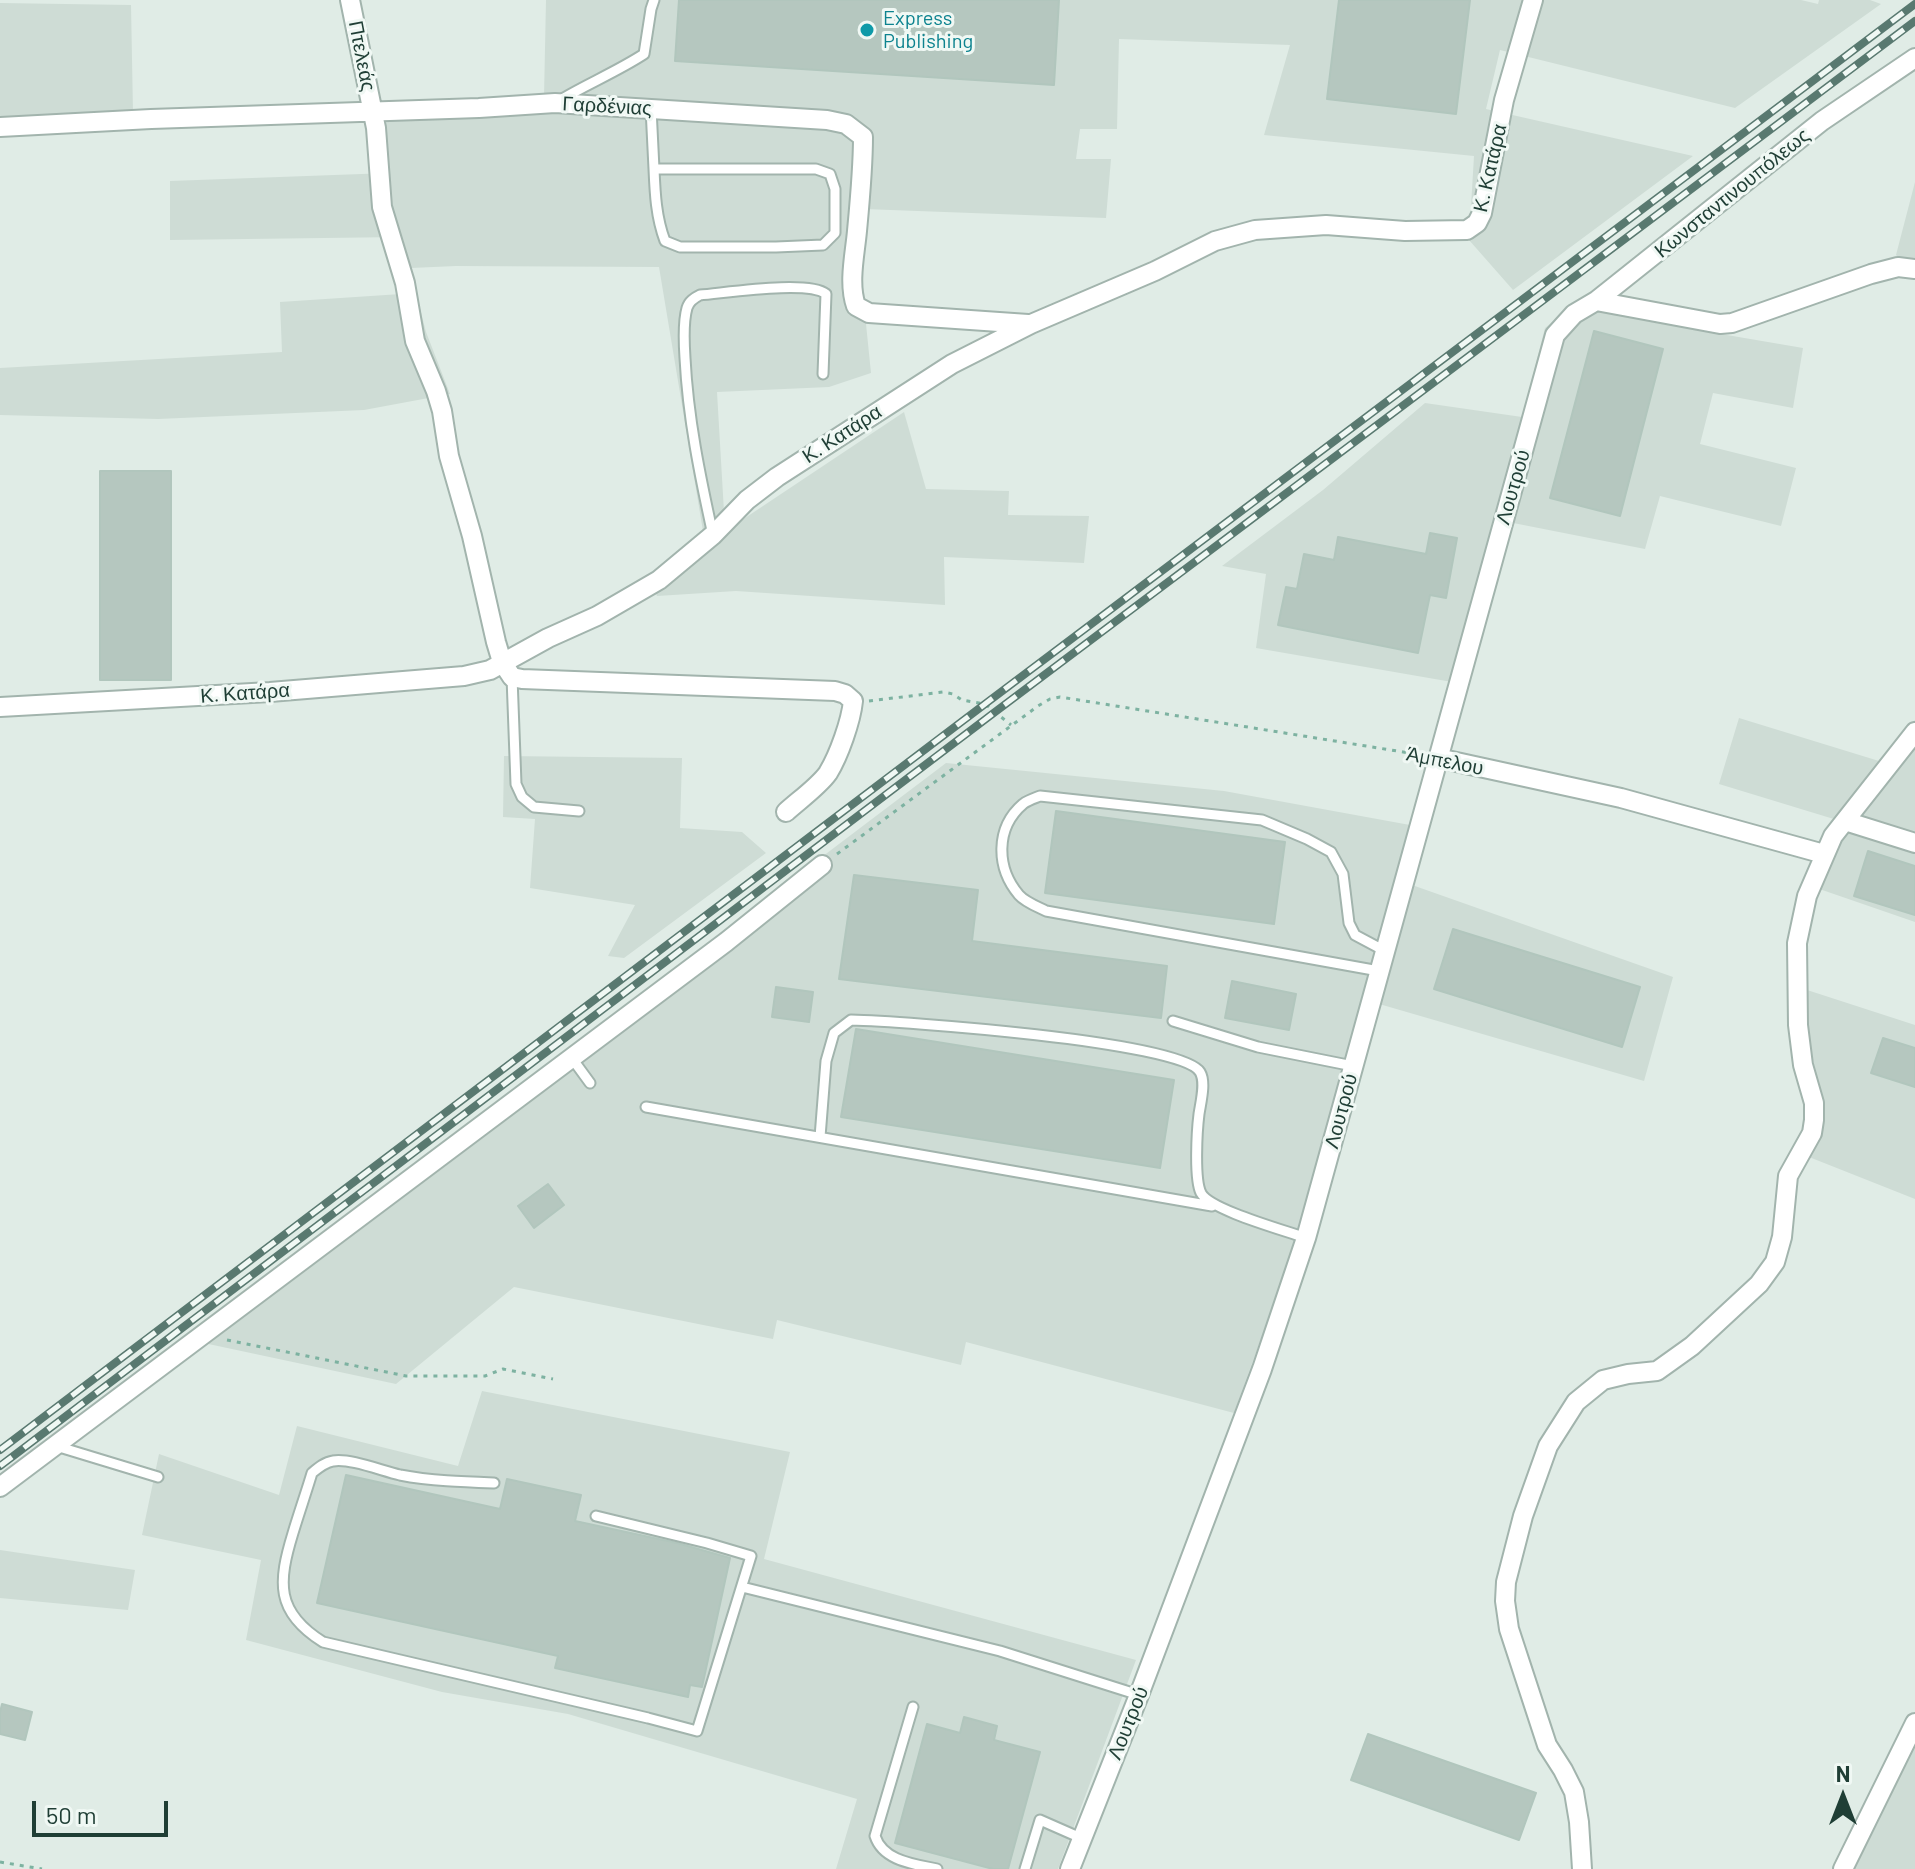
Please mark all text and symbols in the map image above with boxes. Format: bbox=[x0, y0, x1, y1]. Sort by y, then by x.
place label: Express Publishing bbox=[883, 6, 973, 53]
street label: Πτελεάς bbox=[343, 19, 381, 93]
marker: Express Publishing bbox=[858, 21, 876, 39]
street label: Γαρδένιας bbox=[562, 92, 652, 120]
street label: Κ. Κατάρα bbox=[1468, 122, 1512, 214]
street label: Κωνσταντινουπόλεως bbox=[1650, 123, 1814, 263]
street label: Κ. Κατάρα bbox=[798, 400, 886, 468]
street label: Λουτρού bbox=[1491, 447, 1535, 527]
street label: Κ. Κατάρα bbox=[199, 678, 291, 708]
street label: Άμπελου bbox=[1404, 742, 1486, 780]
street label: Λουτρού bbox=[1319, 1071, 1363, 1151]
street label: Λουτρού bbox=[1102, 1683, 1154, 1763]
north arrow bbox=[1803, 1757, 1883, 1837]
text: N bbox=[1836, 1760, 1850, 1786]
scale bar bbox=[36, 1785, 172, 1835]
text: 50 m bbox=[46, 1800, 97, 1829]

